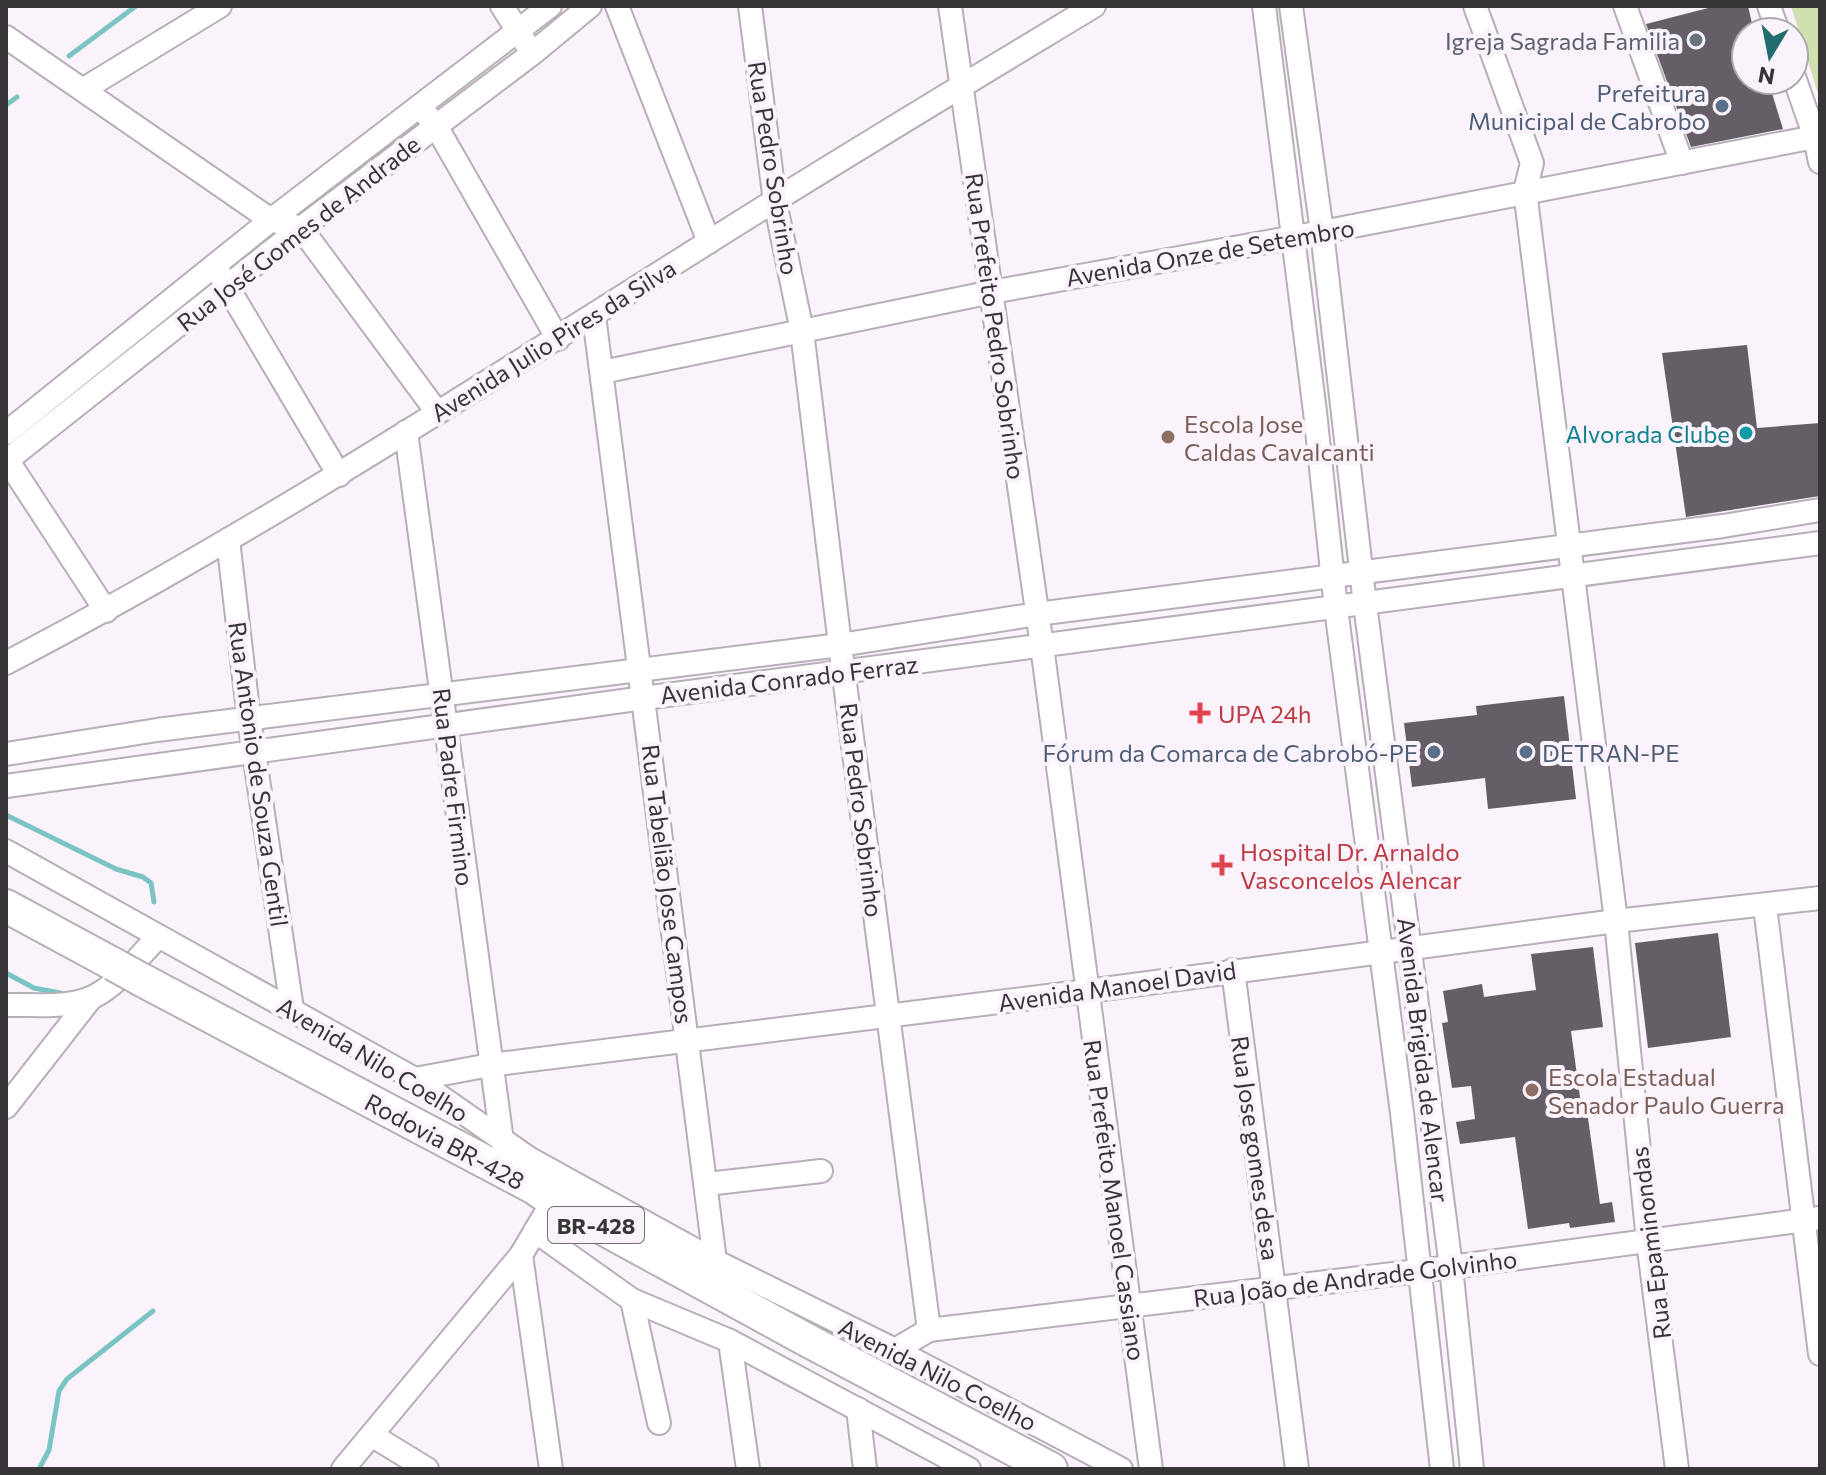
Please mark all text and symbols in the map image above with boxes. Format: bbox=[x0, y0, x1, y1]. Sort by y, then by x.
north arrow bbox=[1730, 16, 1810, 96]
place label: Igreja Sagrada Familia bbox=[1445, 26, 1680, 55]
marker: Igreja Sagrada Familia bbox=[1687, 31, 1705, 49]
street label: Rua Pedro Sobrinho bbox=[743, 59, 805, 277]
text: N bbox=[1756, 61, 1777, 91]
place label: Prefeitura Municipal de Cabrobo bbox=[1468, 78, 1706, 135]
marker: Prefeitura Municipal de Cabrobo bbox=[1713, 97, 1731, 115]
street label: Rua José Gomes de Andrade bbox=[171, 129, 425, 337]
street label: Rua Prefeito Pedro Sobrinho bbox=[960, 171, 1032, 481]
street label: Avenida Onze de Setembro bbox=[1064, 212, 1356, 292]
street label: Avenida Julio Pires da Silva bbox=[425, 253, 681, 427]
place label: Escola Jose Caldas Cavalcanti bbox=[1184, 409, 1375, 466]
place label: Alvorada Clube bbox=[1565, 419, 1730, 448]
marker: Alvorada Clube bbox=[1737, 424, 1755, 442]
marker: Escola Jose Caldas Cavalcanti bbox=[1159, 428, 1177, 446]
street label: Rua Antonio de Souza Gentil bbox=[223, 620, 295, 928]
street label: Avenida Conrado Ferraz bbox=[658, 649, 920, 709]
street label: Rua Padre Firmino bbox=[427, 686, 481, 888]
place label: UPA 24h bbox=[1218, 699, 1312, 728]
street label: Rua Pedro Sobrinho bbox=[834, 701, 890, 919]
marker: UPA 24h bbox=[1189, 702, 1211, 724]
place label: Fórum da Comarca de Cabrobó-PE bbox=[1043, 738, 1418, 767]
place label: DETRAN-PE bbox=[1542, 738, 1680, 767]
street label: Rua Tabelião Jose Campos bbox=[636, 743, 700, 1025]
marker: Fórum da Comarca de Cabrobó-PE bbox=[1425, 743, 1443, 761]
marker: DETRAN-PE bbox=[1517, 743, 1535, 761]
place label: Hospital Dr. Arnaldo Vasconcelos Alencar bbox=[1240, 837, 1462, 894]
marker: Hospital Dr. Arnaldo Vasconcelos Alencar bbox=[1211, 854, 1233, 876]
street label: Avenida Brigida de Alencar bbox=[1392, 916, 1456, 1204]
street label: Avenida Manoel David bbox=[996, 955, 1238, 1017]
street label: Avenida Nilo Coelho bbox=[272, 990, 474, 1128]
street label: Rua Jose gomes de sa bbox=[1226, 1034, 1286, 1262]
street label: Rua Prefeito Manoel Cassiano bbox=[1078, 1038, 1152, 1362]
place label: Escola Estadual Senador Paulo Guerra bbox=[1548, 1062, 1785, 1119]
marker: Escola Estadual Senador Paulo Guerra bbox=[1523, 1081, 1541, 1099]
street label: Rodovia BR-428 bbox=[360, 1087, 530, 1195]
street label: Rua Epaminondas bbox=[1624, 1145, 1676, 1341]
road number: BR-428 bbox=[548, 1207, 644, 1243]
street label: Rua João de Andrade Golvinho bbox=[1192, 1244, 1518, 1312]
street label: Avenida Nilo Coelho bbox=[834, 1312, 1042, 1436]

